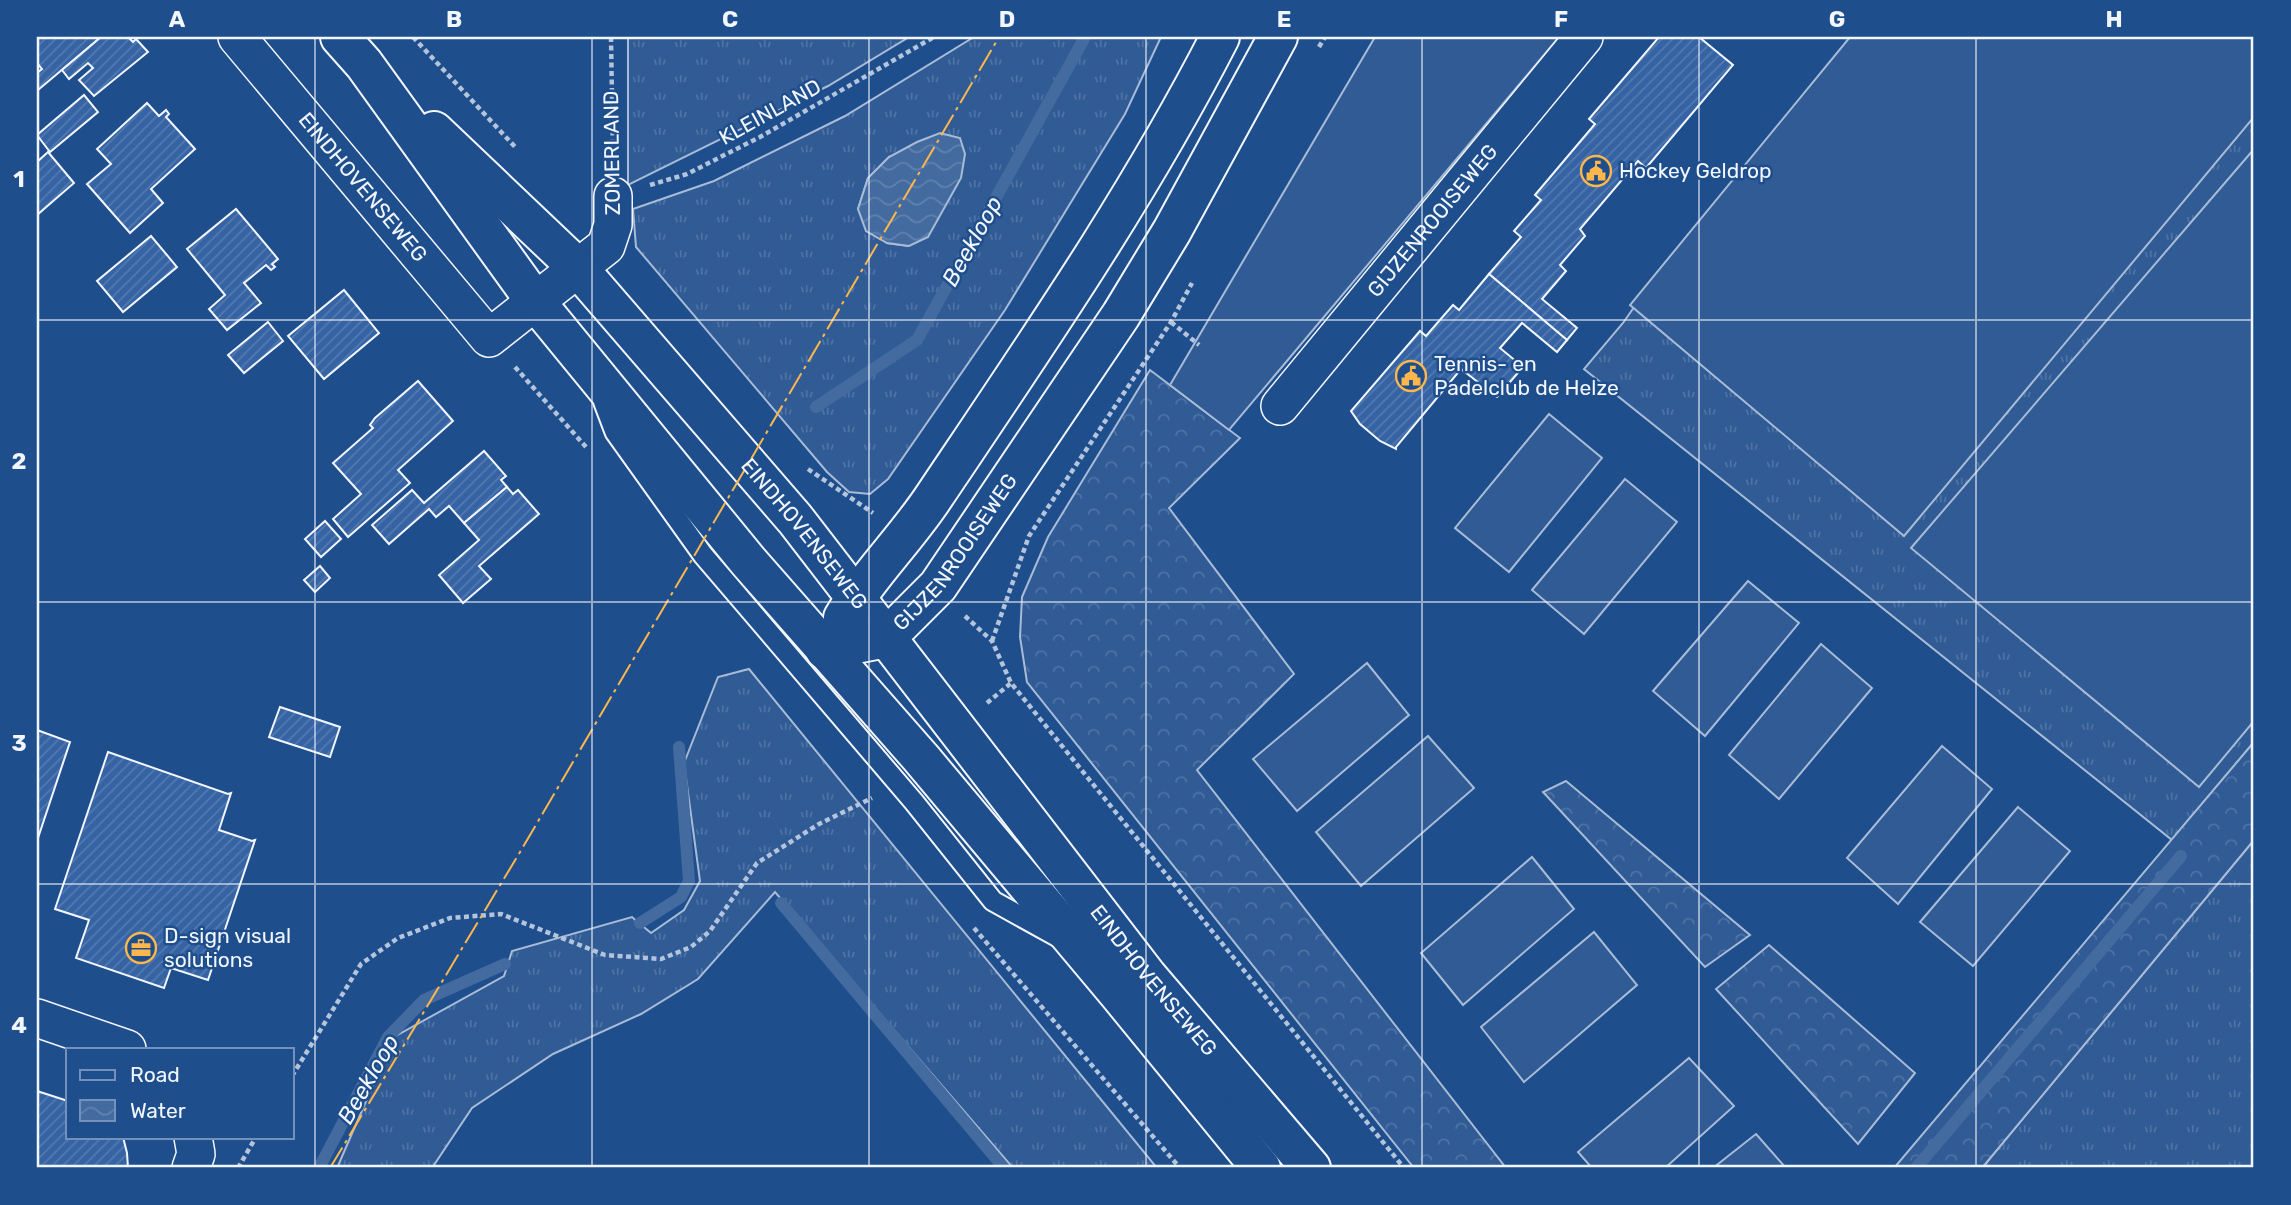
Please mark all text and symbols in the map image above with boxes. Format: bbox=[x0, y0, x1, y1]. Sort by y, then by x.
text: A bbox=[169, 5, 186, 33]
text: B bbox=[446, 5, 462, 33]
text: C bbox=[722, 5, 738, 33]
text: D bbox=[999, 5, 1015, 33]
text: E bbox=[1277, 5, 1291, 33]
text: F bbox=[1554, 5, 1568, 33]
text: G bbox=[1829, 5, 1845, 33]
text: H bbox=[2105, 5, 2123, 33]
street label: KLEINLAND bbox=[715, 73, 825, 150]
street label: ZOMERLAND bbox=[598, 90, 625, 216]
street label: EINDHOVENSEWEG bbox=[294, 107, 433, 267]
street label: GIJZENROOISEWEG bbox=[1362, 139, 1503, 302]
public building icon: Hockey Geldrop bbox=[1579, 154, 1613, 188]
place label: Hockey Geldrop bbox=[1619, 158, 1772, 183]
text: 1 bbox=[13, 165, 25, 193]
water label: Beekloop bbox=[936, 191, 1008, 291]
place label: Tennis- en Padelclub de Helze bbox=[1434, 351, 1619, 400]
public building icon: Tennis- en Padelclub de Helze bbox=[1394, 359, 1428, 393]
text: 2 bbox=[12, 447, 26, 475]
street label: EINDHOVENSEWEG bbox=[736, 453, 873, 614]
street label: GIJZENROOISEWEG bbox=[888, 469, 1022, 636]
text: 3 bbox=[11, 729, 27, 757]
street label: EINDHOVENSEWEG bbox=[1085, 900, 1223, 1061]
place label: D-sign visual solutions bbox=[164, 923, 291, 972]
office icon: D-sign visual solutions bbox=[124, 931, 158, 965]
text: 4 bbox=[11, 1011, 27, 1039]
water label: Beekloop bbox=[331, 1029, 405, 1129]
legend bbox=[66, 1048, 294, 1138]
text: Road bbox=[130, 1062, 180, 1087]
text: Water bbox=[130, 1098, 186, 1123]

